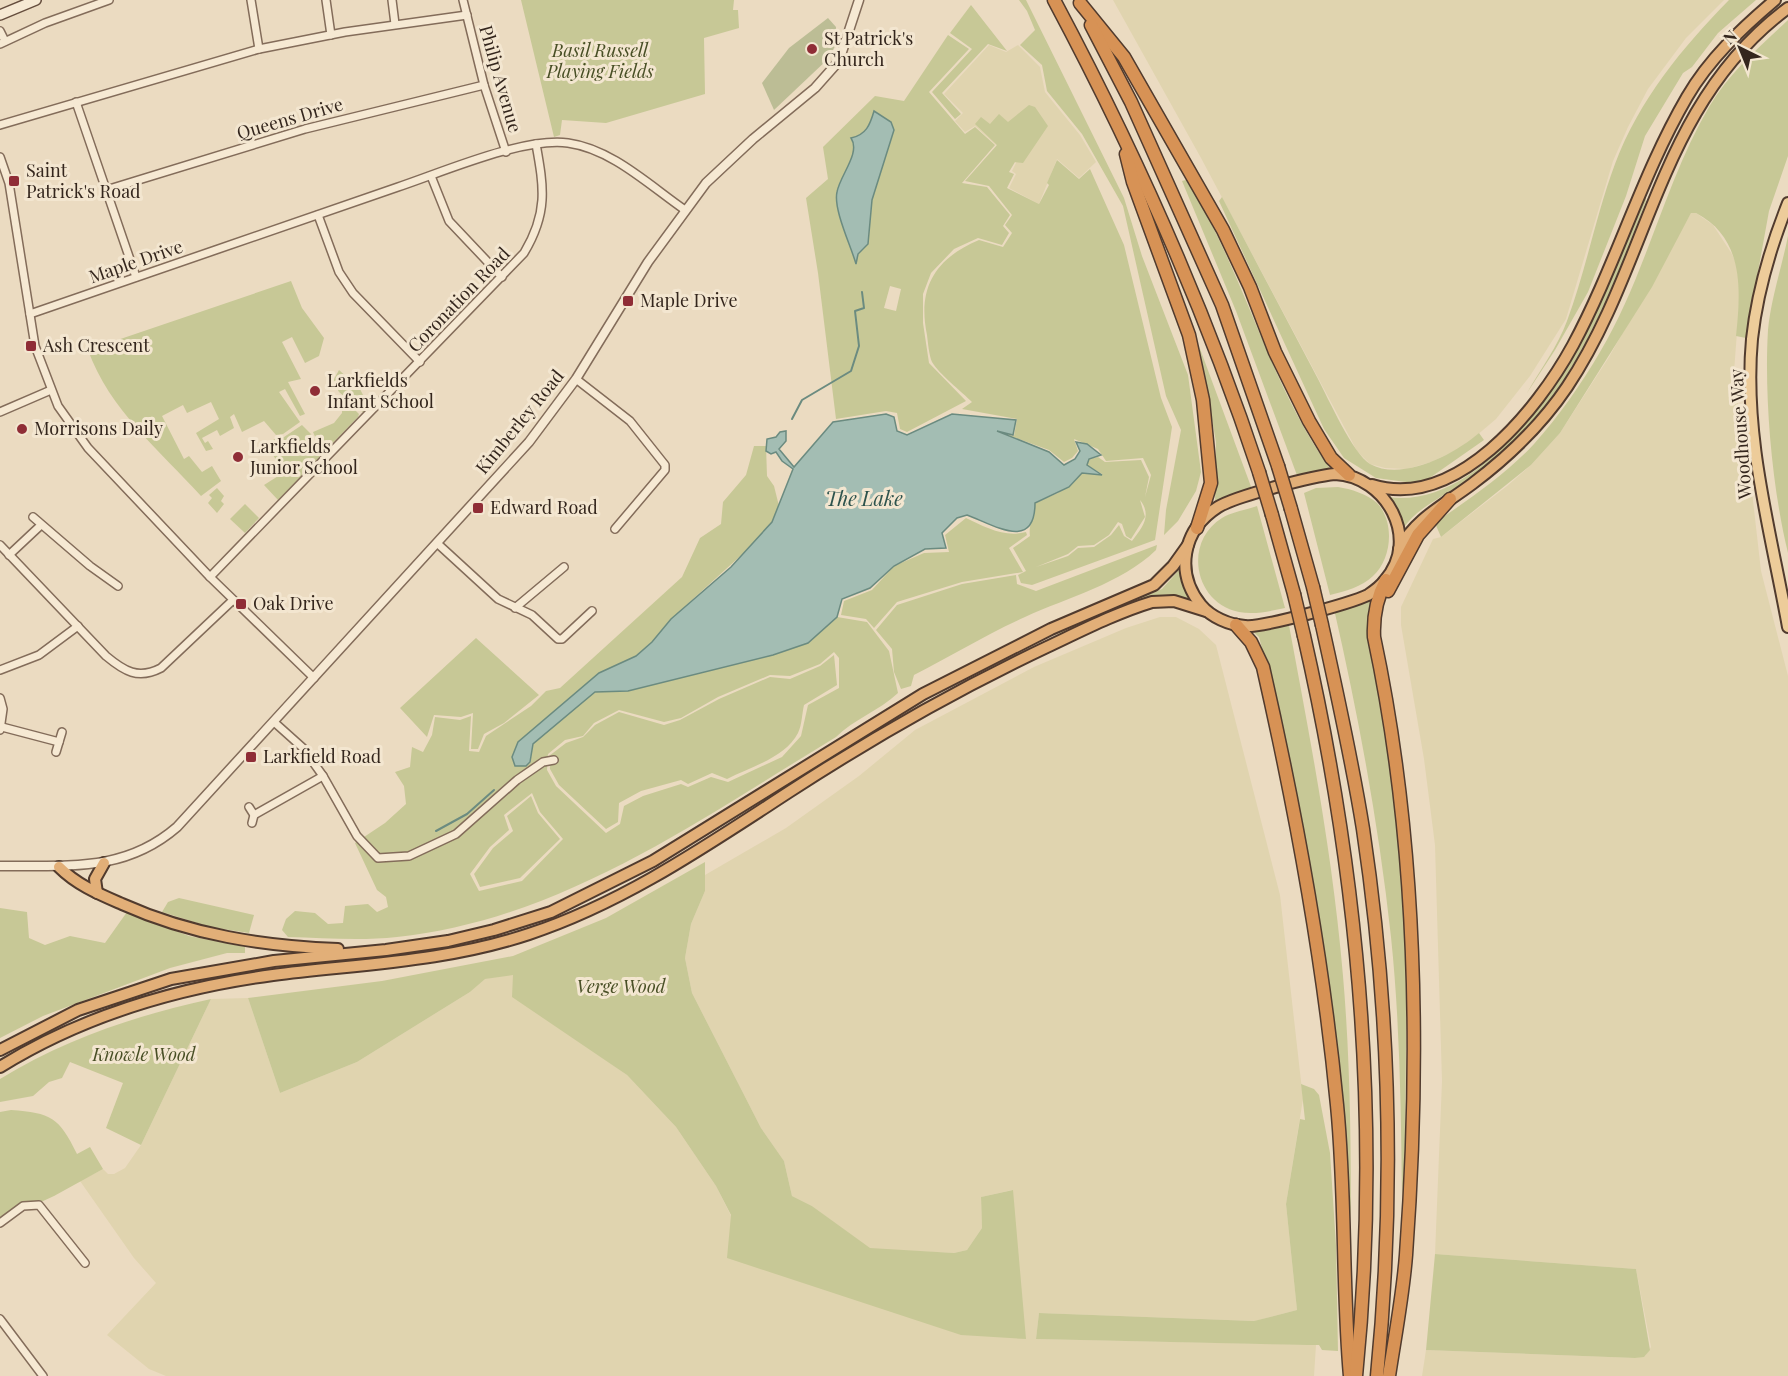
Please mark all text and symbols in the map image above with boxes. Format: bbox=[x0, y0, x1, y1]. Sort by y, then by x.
north arrow bbox=[1710, 18, 1770, 78]
street label: Philip Avenue bbox=[474, 22, 528, 135]
text: N bbox=[1718, 25, 1741, 48]
place label: St Patrick's Church bbox=[824, 26, 913, 71]
park label: Basil Russell Playing Fields bbox=[545, 38, 654, 83]
marker: St Patrick's Church bbox=[805, 42, 819, 56]
street label: Queens Drive bbox=[234, 91, 346, 145]
place label: Saint Patrick's Road bbox=[26, 158, 141, 203]
marker: Saint Patrick's Road bbox=[7, 174, 21, 188]
street label: Maple Drive bbox=[86, 234, 186, 288]
street label: Coronation Road bbox=[402, 241, 515, 357]
place label: Maple Drive bbox=[640, 288, 738, 312]
marker: Maple Drive bbox=[621, 294, 635, 308]
place label: Ash Crescent bbox=[42, 333, 150, 357]
marker: Ash Crescent bbox=[24, 339, 38, 353]
street label: Kimberley Road bbox=[470, 364, 569, 479]
place label: Larkfields Infant School bbox=[327, 368, 434, 413]
street label: Woodhouse Way bbox=[1723, 368, 1757, 501]
marker: Larkfields Infant School bbox=[308, 384, 322, 398]
place label: Morrisons Daily bbox=[34, 416, 163, 440]
marker: Morrisons Daily bbox=[15, 422, 29, 436]
place label: Larkfields Junior School bbox=[249, 434, 358, 479]
marker: Larkfields Junior School bbox=[231, 450, 245, 464]
water label: The Lake bbox=[825, 484, 903, 511]
place label: Edward Road bbox=[490, 495, 598, 519]
marker: Edward Road bbox=[471, 501, 485, 515]
place label: Oak Drive bbox=[253, 591, 334, 615]
marker: Oak Drive bbox=[234, 597, 248, 611]
place label: Larkfield Road bbox=[263, 744, 382, 768]
marker: Larkfield Road bbox=[244, 750, 258, 764]
park label: Verge Wood bbox=[577, 974, 667, 998]
park label: Knowle Wood bbox=[92, 1042, 197, 1066]

